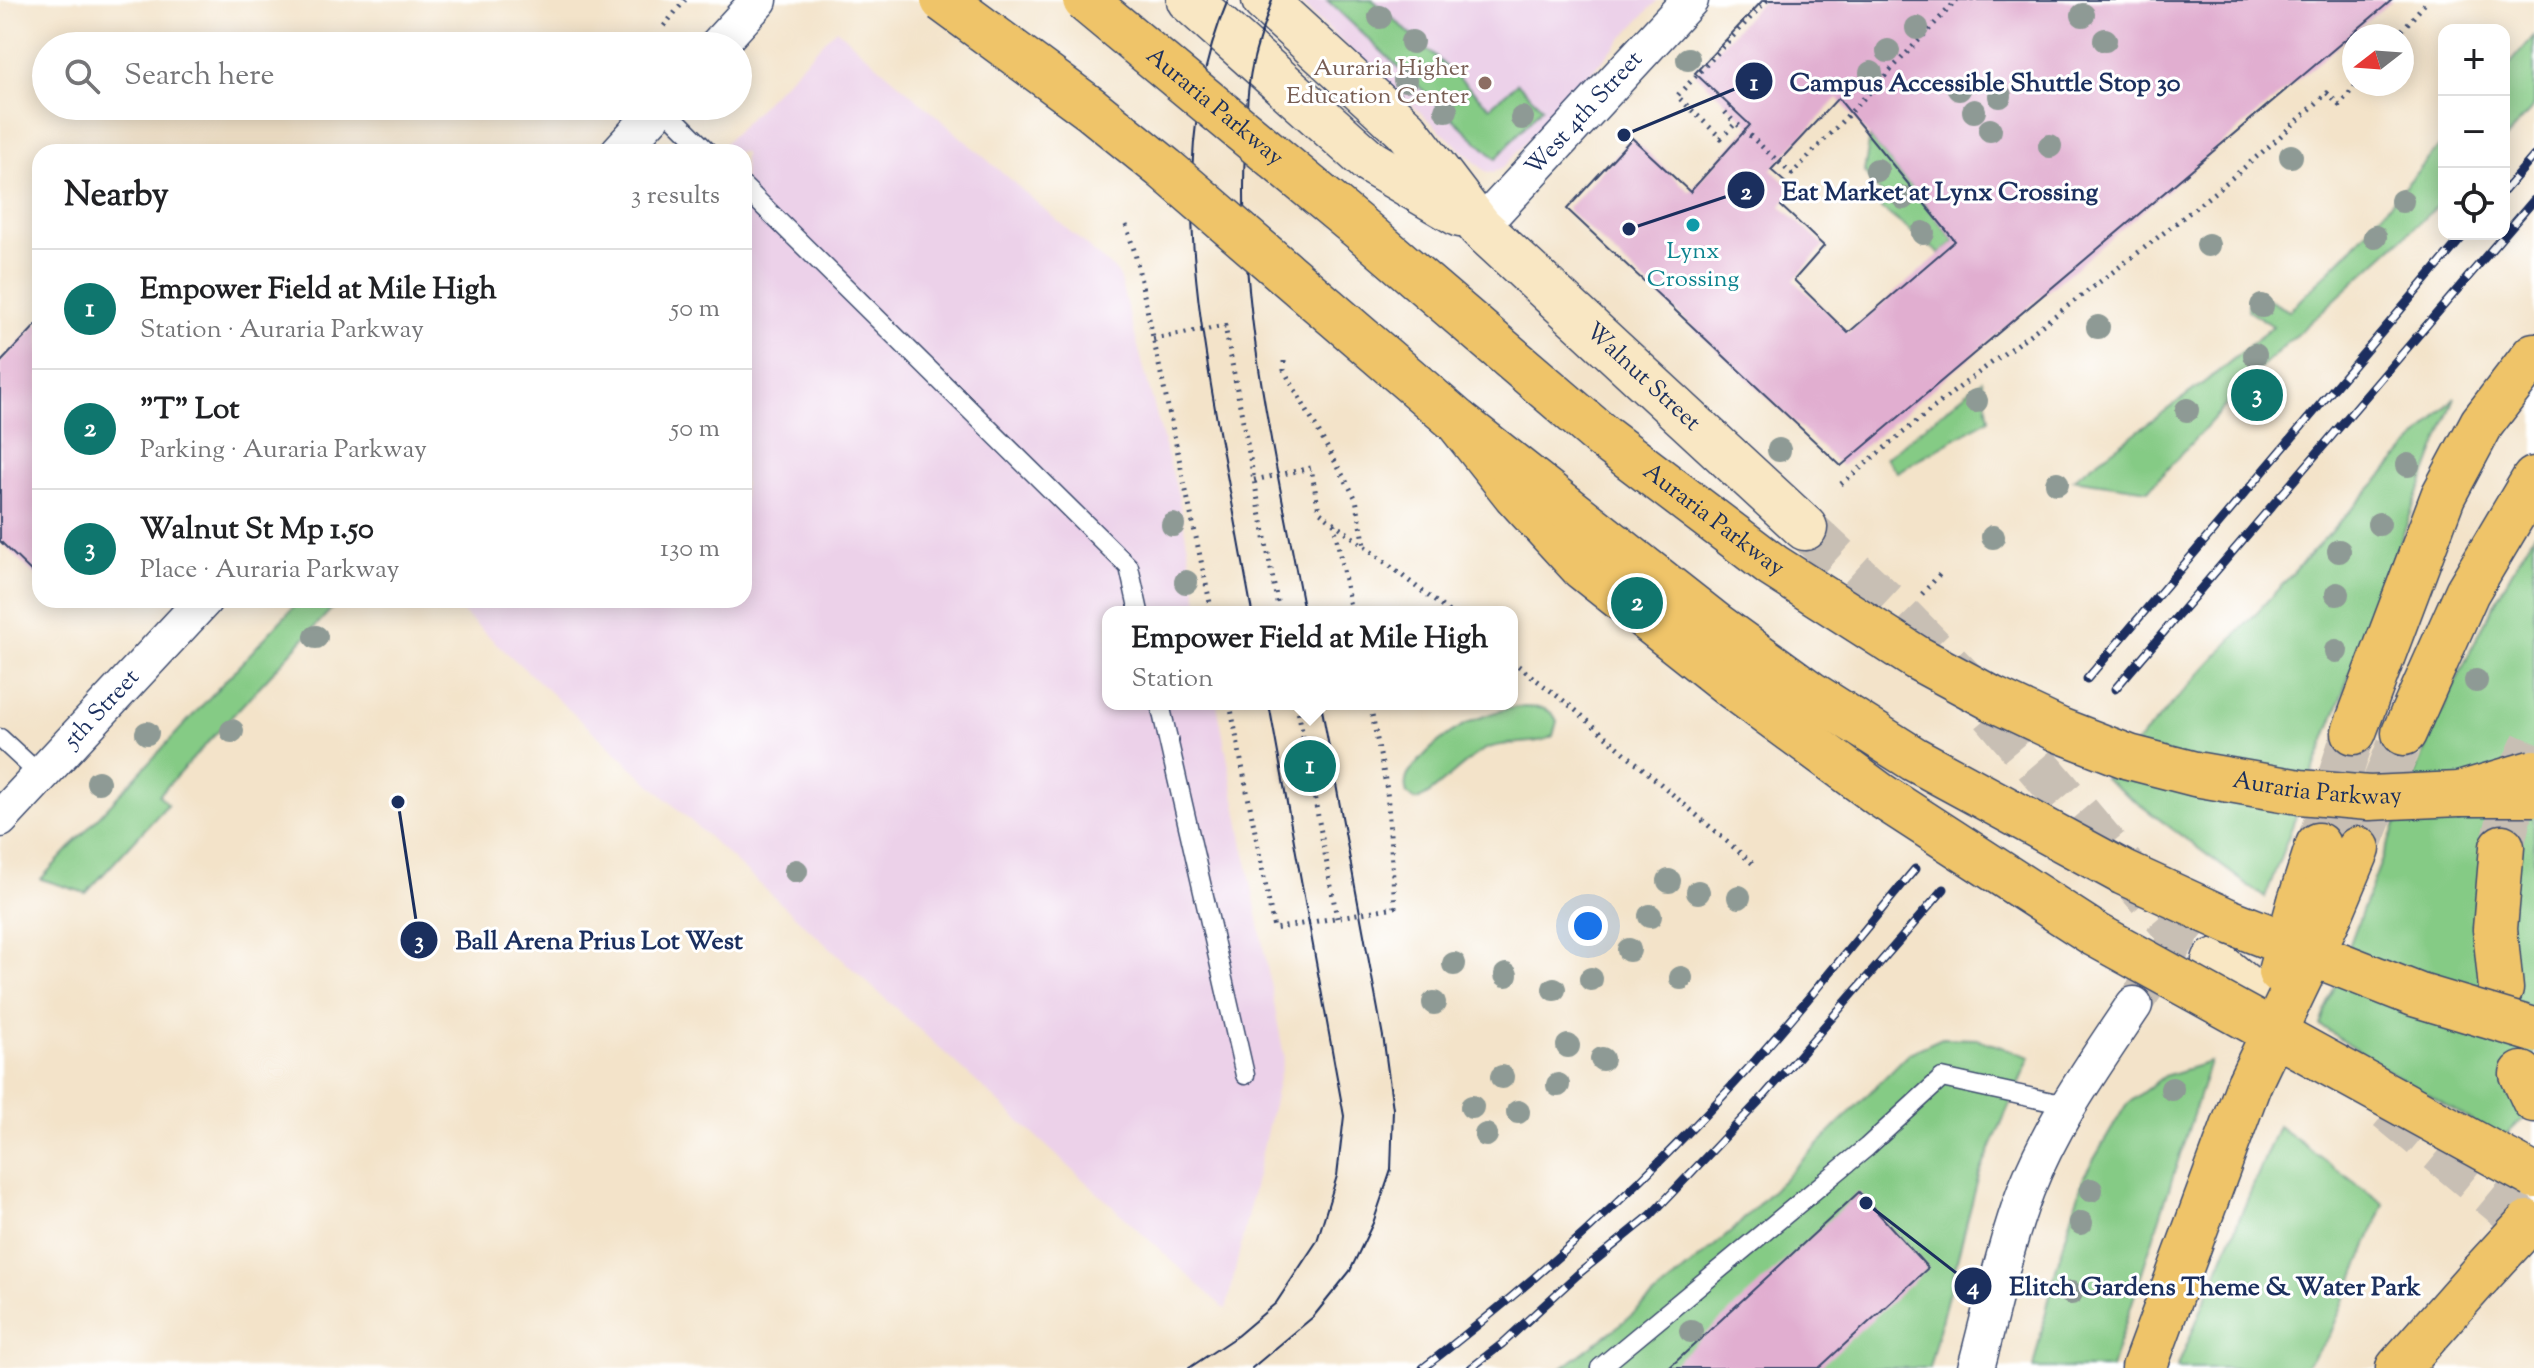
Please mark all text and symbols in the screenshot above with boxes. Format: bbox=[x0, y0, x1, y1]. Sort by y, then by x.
north arrow bbox=[2342, 24, 2414, 96]
map controls bbox=[2438, 24, 2510, 240]
button: + bbox=[2438, 24, 2510, 96]
search box bbox=[32, 32, 752, 120]
street label: Auraria Parkway bbox=[1138, 40, 1291, 175]
street label: West 4th Street bbox=[1518, 44, 1651, 184]
place label: Auraria Higher Education Center bbox=[1286, 52, 1469, 114]
icon: search bbox=[60, 54, 104, 98]
text: Search here bbox=[124, 55, 274, 98]
callout: Campus Accessible Shuttle Stop 30 bbox=[1734, 56, 2197, 106]
text: Campus Accessible Shuttle Stop 30 bbox=[1790, 66, 2181, 103]
text: 1 bbox=[1750, 67, 1759, 101]
marker: Auraria Higher Education Center bbox=[1476, 74, 1494, 92]
button: − bbox=[2438, 96, 2510, 168]
callout: Eat Market at Lynx Crossing bbox=[1726, 165, 2114, 215]
button: locate bbox=[2438, 168, 2510, 240]
text: Nearby bbox=[64, 172, 169, 221]
text: Eat Market at Lynx Crossing bbox=[1782, 175, 2099, 212]
text: 2 bbox=[1740, 176, 1752, 210]
text: 3 results bbox=[631, 178, 720, 215]
marker: Lynx Crossing bbox=[1684, 216, 1702, 234]
place label: Lynx Crossing bbox=[1647, 235, 1740, 297]
text: Empower Field at Mile High bbox=[140, 269, 497, 312]
text: 1 bbox=[86, 291, 94, 328]
text: 50 m bbox=[670, 291, 720, 328]
text: Station · Auraria Parkway bbox=[140, 312, 424, 349]
street label: Walnut Street bbox=[1577, 315, 1708, 440]
pin: 3 bbox=[2231, 365, 2283, 425]
text: "T" Lot bbox=[140, 389, 240, 432]
text: 2 bbox=[84, 411, 96, 448]
text: 50 m bbox=[670, 411, 720, 448]
text: Parking · Auraria Parkway bbox=[140, 432, 427, 469]
street label: Auraria Parkway bbox=[1635, 456, 1791, 586]
text: Walnut St Mp 1.50 bbox=[140, 509, 374, 552]
text: 3 bbox=[85, 531, 95, 568]
text: 130 m bbox=[660, 531, 720, 568]
text: Place · Auraria Parkway bbox=[140, 552, 400, 589]
pin: 2 bbox=[1611, 573, 1663, 633]
popup bbox=[1102, 606, 1518, 710]
text: Empower Field at Mile High bbox=[1132, 618, 1488, 661]
text: Station bbox=[1132, 661, 1213, 698]
street label: 5th Street bbox=[55, 662, 148, 758]
pin: 1 bbox=[1284, 736, 1336, 796]
street label: Auraria Parkway bbox=[2230, 764, 2403, 815]
your location bbox=[1568, 906, 1608, 946]
callout: Ball Arena Prius Lot West bbox=[399, 915, 759, 965]
text: Ball Arena Prius Lot West bbox=[455, 924, 743, 961]
text: 3 bbox=[414, 925, 424, 959]
callout: Elitch Gardens Theme & Water Park bbox=[1953, 1261, 2437, 1311]
text: Elitch Gardens Theme & Water Park bbox=[2009, 1270, 2422, 1307]
text: 4 bbox=[1966, 1271, 1979, 1305]

